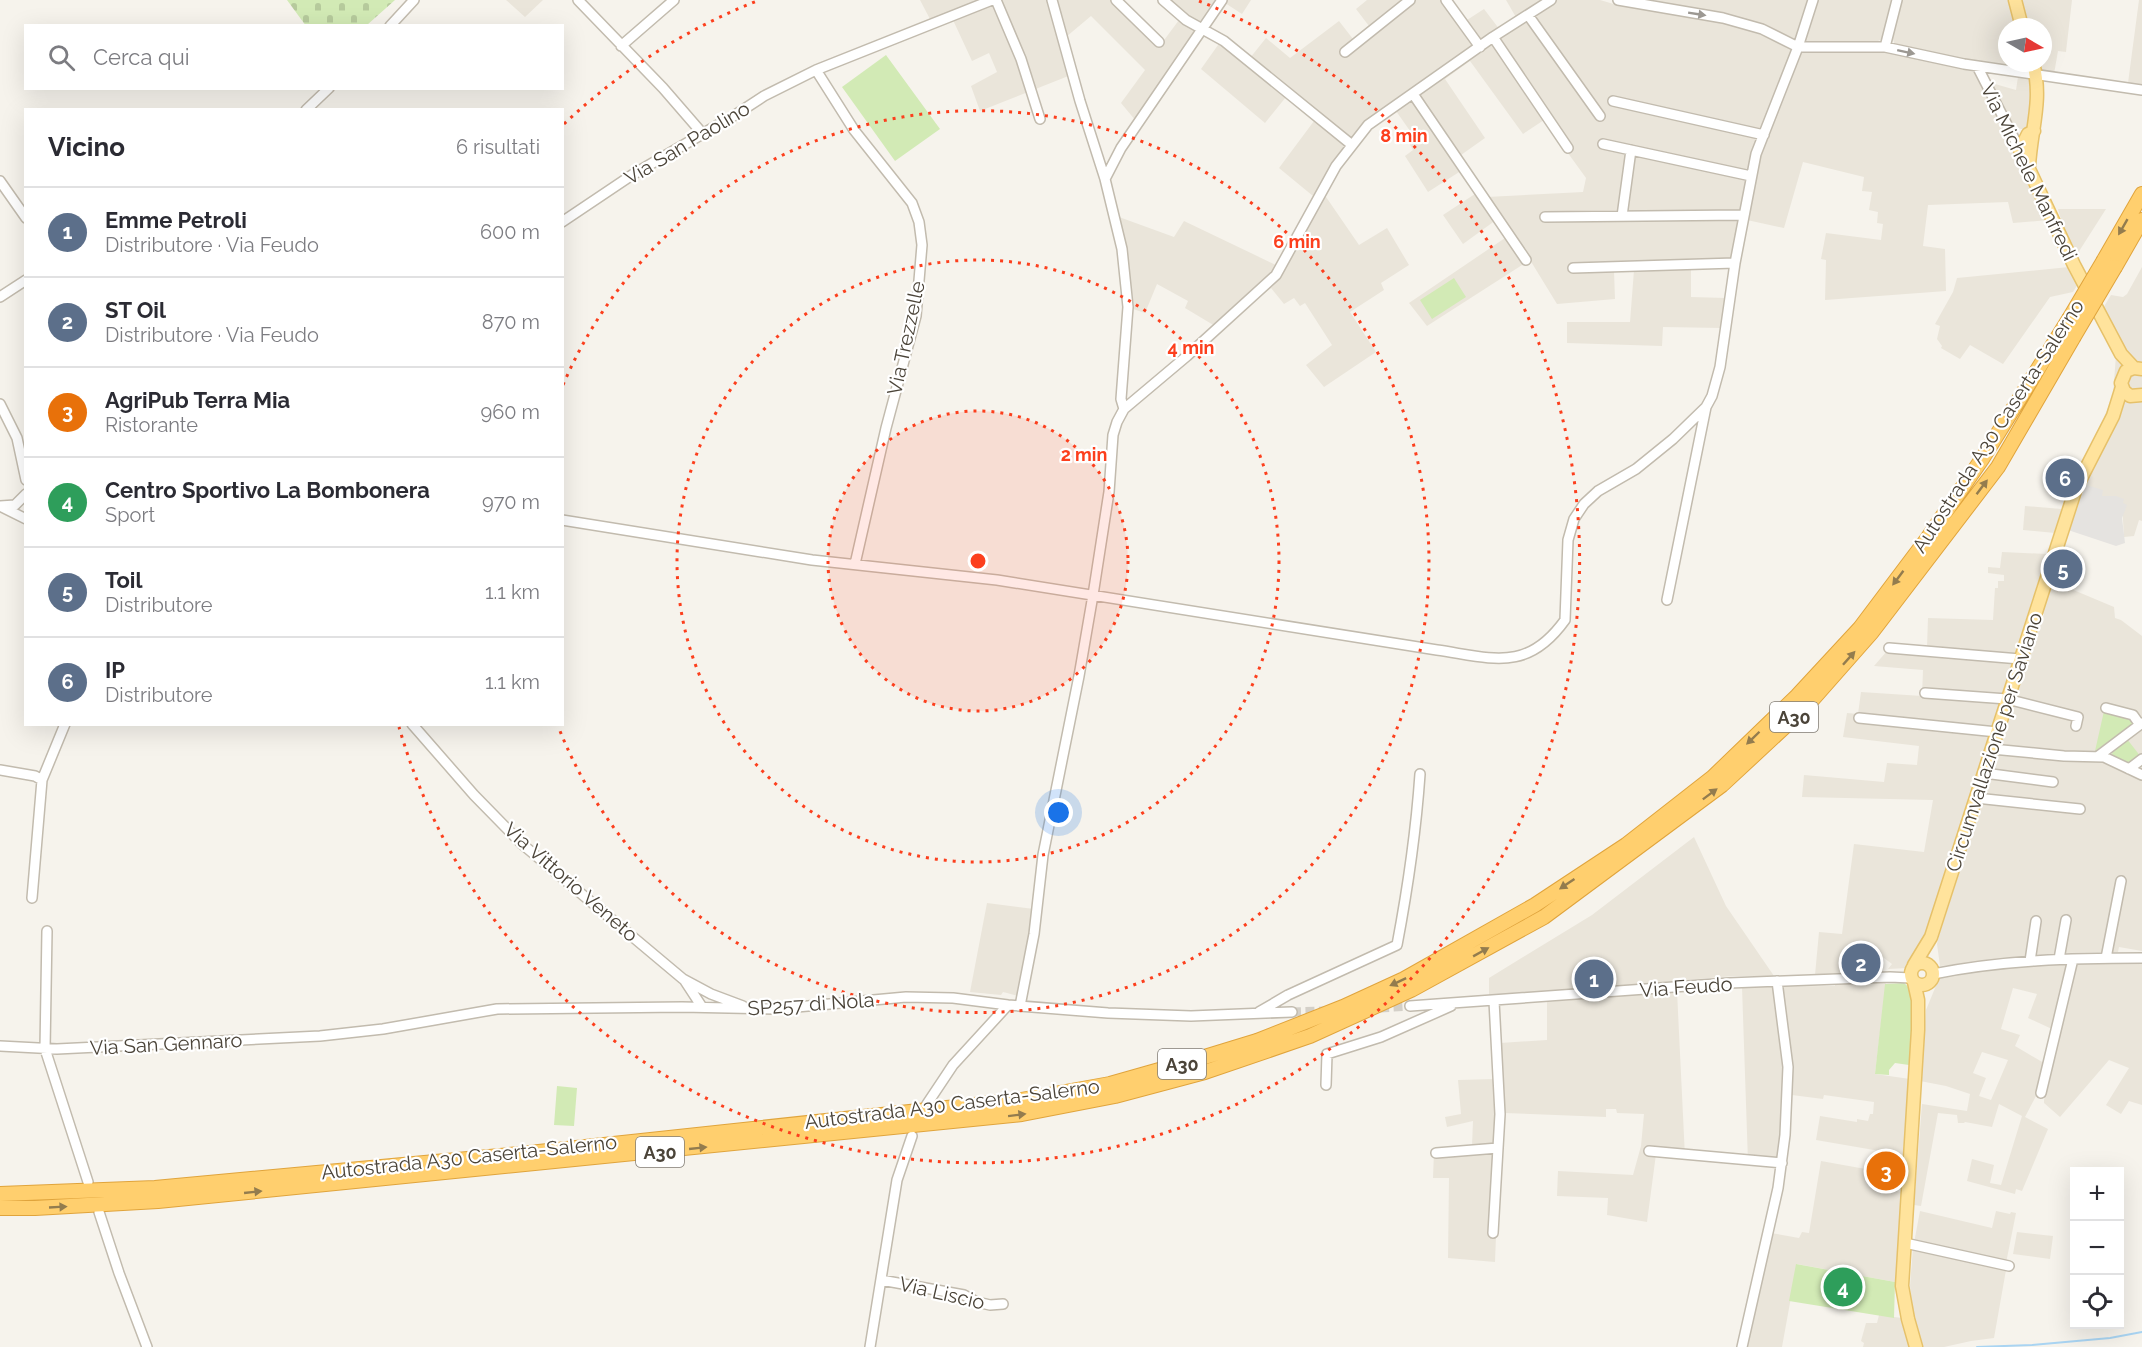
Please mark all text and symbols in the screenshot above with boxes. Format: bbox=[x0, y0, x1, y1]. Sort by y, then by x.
one-way arrow bbox=[1687, 9, 1706, 18]
north arrow bbox=[1998, 18, 2052, 72]
search box bbox=[24, 24, 564, 90]
icon: search bbox=[45, 41, 78, 74]
text: Cerca qui bbox=[93, 44, 190, 70]
one-way arrow bbox=[1897, 48, 1915, 58]
street label: Via Michele Manfredi bbox=[1976, 79, 2082, 265]
street label: Via San Paolino bbox=[620, 96, 754, 190]
text: 8 min bbox=[1380, 125, 1428, 146]
text: Vicino bbox=[48, 132, 125, 162]
text: 6 risultati bbox=[456, 135, 540, 159]
text: Emme Petroli bbox=[105, 207, 247, 233]
one-way arrow bbox=[2118, 219, 2128, 236]
text: 1 bbox=[63, 220, 72, 244]
text: 600 m bbox=[480, 220, 540, 244]
text: 6 min bbox=[1273, 231, 1321, 252]
text: Distributore · Via Feudo bbox=[105, 233, 319, 257]
street label: Via Trezzelle bbox=[882, 279, 930, 397]
street label: Autostrada A30 Caserta-Salerno bbox=[1907, 295, 2089, 557]
text: ST Oil bbox=[105, 297, 166, 323]
text: 2 bbox=[62, 310, 73, 334]
text: 870 m bbox=[482, 310, 540, 334]
text: Distributore · Via Feudo bbox=[105, 323, 319, 347]
text: 4 min bbox=[1168, 337, 1214, 358]
text: AgriPub Terra Mia bbox=[105, 387, 290, 413]
text: 3 bbox=[62, 400, 73, 424]
text: 960 m bbox=[481, 400, 540, 424]
text: Ristorante bbox=[105, 413, 198, 437]
text: 2 min bbox=[1061, 444, 1107, 465]
pin: 6 bbox=[2046, 456, 2084, 500]
text: Centro Sportivo La Bombonera bbox=[105, 477, 430, 503]
one-way arrow bbox=[1976, 480, 1988, 496]
text: 4 bbox=[62, 490, 73, 514]
text: 970 m bbox=[482, 490, 540, 514]
text: Sport bbox=[105, 503, 155, 527]
pin: 5 bbox=[2044, 546, 2082, 592]
centre of rings bbox=[968, 551, 988, 571]
text: Toil bbox=[105, 567, 142, 593]
one-way arrow bbox=[1891, 570, 1904, 586]
text: 5 bbox=[62, 580, 73, 604]
text: 1.1 km bbox=[485, 580, 540, 604]
text: Distributore bbox=[105, 593, 212, 617]
street label: Circumvallazione per Saviano bbox=[1941, 609, 2047, 875]
one-way arrow bbox=[1842, 651, 1855, 666]
text: IP bbox=[105, 657, 125, 683]
text: 6 bbox=[61, 670, 74, 694]
text: 1.1 km bbox=[485, 670, 540, 694]
text: Distributore bbox=[105, 683, 212, 707]
road number: A30 bbox=[1770, 702, 1818, 732]
one-way arrow bbox=[1746, 731, 1761, 744]
one-way arrow bbox=[1702, 788, 1717, 800]
your location bbox=[1044, 798, 1073, 827]
street label: Via Vittorio Veneto bbox=[499, 817, 643, 947]
one-way arrow bbox=[1559, 878, 1575, 889]
pin: 2 bbox=[1842, 940, 1880, 986]
one-way arrow bbox=[1472, 947, 1489, 957]
pin: 1 bbox=[1574, 956, 1614, 1002]
street label: Via Feudo bbox=[1639, 972, 1733, 1002]
one-way arrow bbox=[1390, 977, 1407, 986]
street label: SP257 di Nola bbox=[747, 988, 875, 1020]
street label: Via San Gennaro bbox=[89, 1028, 243, 1060]
road number: A30 bbox=[1158, 1049, 1206, 1079]
street label: Autostrada A30 Caserta-Salerno bbox=[803, 1074, 1101, 1134]
one-way arrow bbox=[1008, 1110, 1027, 1119]
street label: Autostrada A30 Caserta-Salerno bbox=[320, 1130, 618, 1184]
road number: A30 bbox=[636, 1137, 684, 1167]
one-way arrow bbox=[688, 1143, 707, 1153]
pin: 3 bbox=[1866, 1148, 1906, 1194]
map controls bbox=[2070, 1167, 2124, 1329]
button: + bbox=[2070, 1167, 2124, 1221]
one-way arrow bbox=[243, 1187, 262, 1197]
one-way arrow bbox=[49, 1202, 68, 1211]
button: − bbox=[2070, 1221, 2124, 1275]
pin: 4 bbox=[1824, 1264, 1862, 1310]
street label: Via Liscio bbox=[897, 1272, 987, 1314]
button: locate bbox=[2070, 1275, 2124, 1329]

